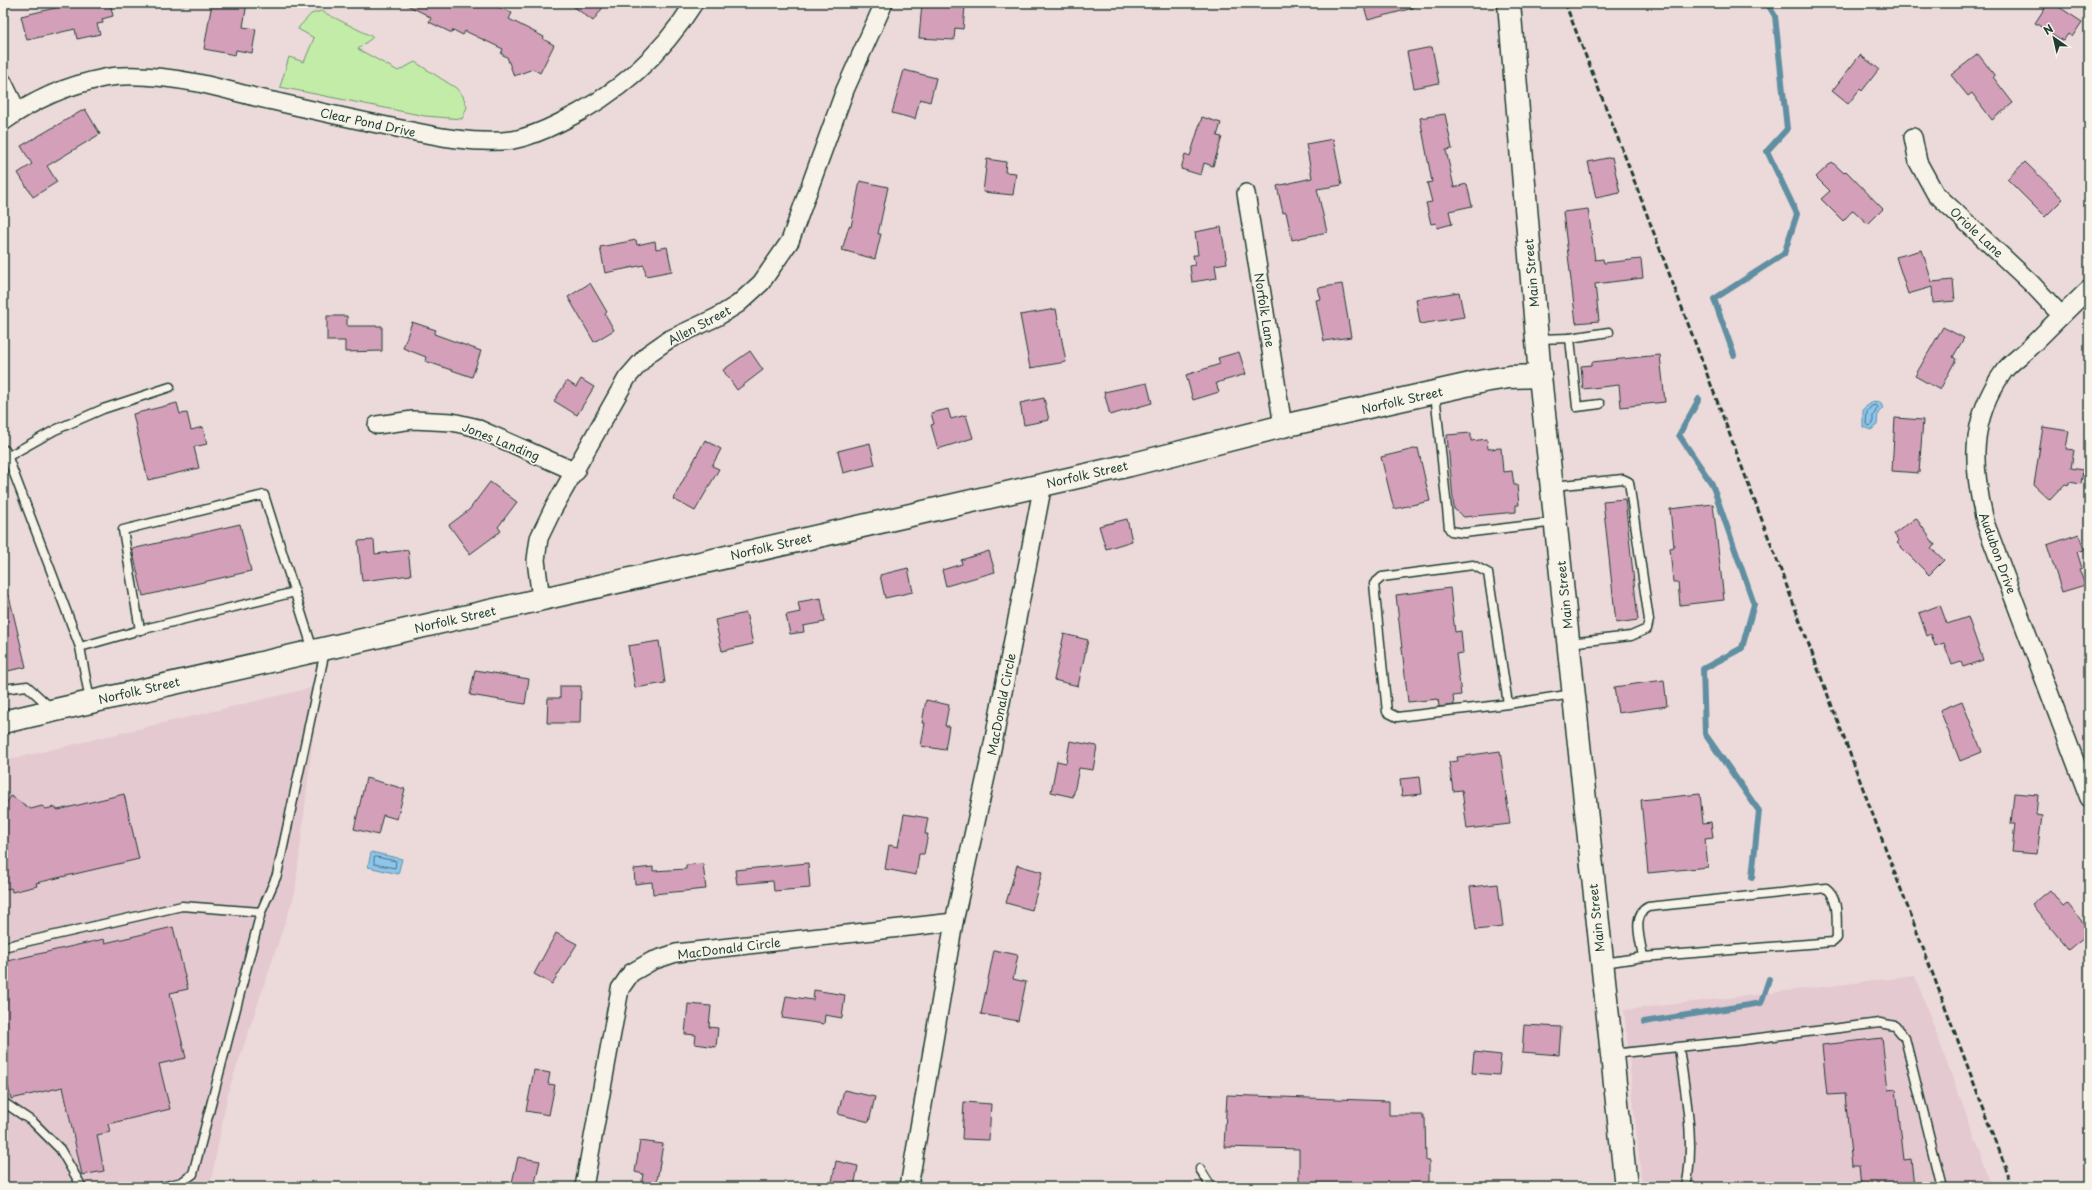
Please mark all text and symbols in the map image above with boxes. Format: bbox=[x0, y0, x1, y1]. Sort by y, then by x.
north arrow bbox=[2034, 18, 2074, 58]
text: N bbox=[2040, 20, 2057, 39]
street label: Clear Pond Drive bbox=[319, 103, 417, 141]
street label: Oriole Lane bbox=[1946, 203, 2008, 262]
street label: Main Street bbox=[1519, 238, 1543, 308]
street label: Norfolk Lane bbox=[1250, 272, 1280, 349]
street label: Allen Street bbox=[664, 301, 734, 349]
street label: Norfolk Street bbox=[1360, 382, 1445, 418]
street label: Jones Landing bbox=[459, 417, 543, 465]
street label: Norfolk Street bbox=[1045, 456, 1130, 492]
street label: Audubon Drive bbox=[1975, 510, 2021, 596]
street label: Norfolk Street bbox=[729, 528, 814, 564]
street label: Main Street bbox=[1551, 560, 1577, 630]
street label: Norfolk Street bbox=[413, 601, 498, 637]
street label: MacDonald Circle bbox=[982, 651, 1020, 757]
street label: Norfolk Street bbox=[97, 672, 182, 708]
street label: Main Street bbox=[1583, 883, 1609, 953]
street label: MacDonald Circle bbox=[676, 933, 782, 963]

